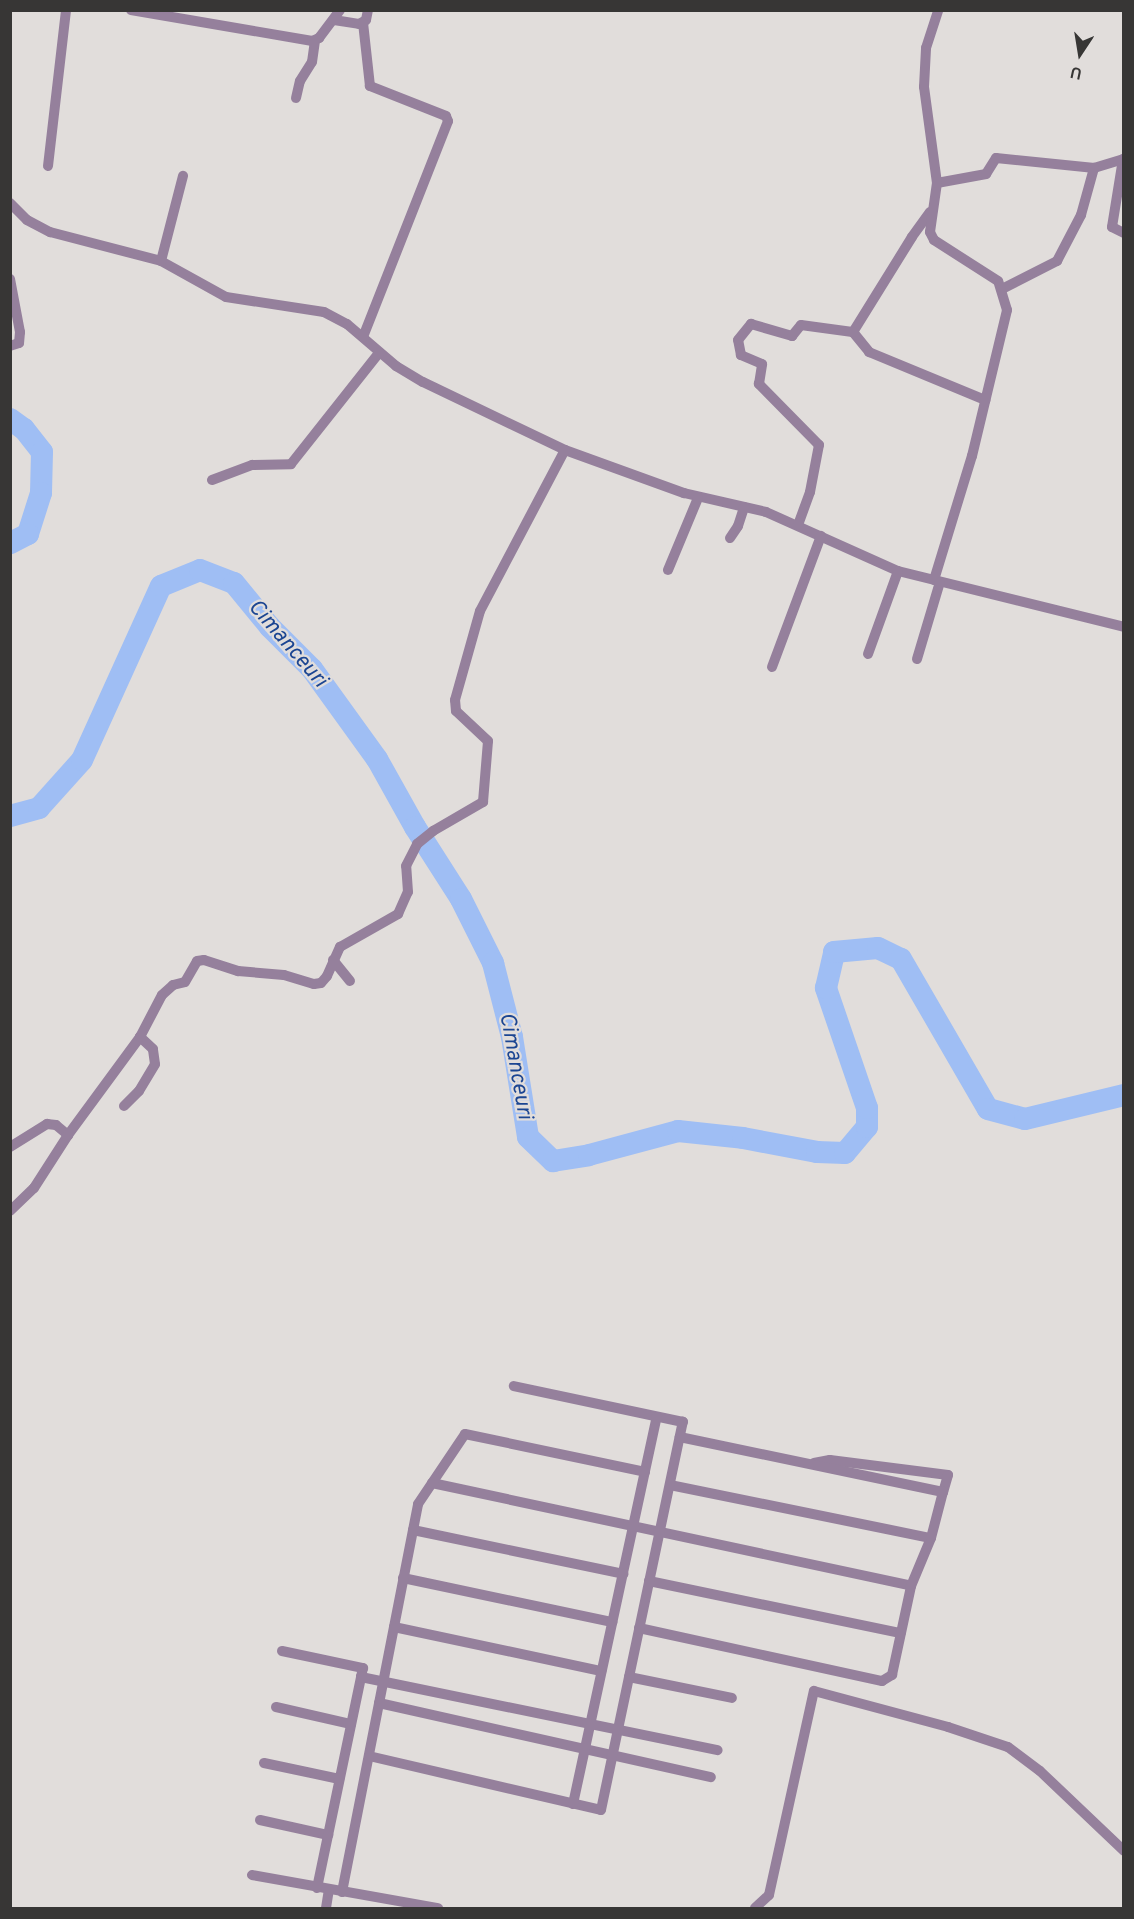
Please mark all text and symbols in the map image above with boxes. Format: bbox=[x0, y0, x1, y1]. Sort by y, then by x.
north arrow bbox=[1050, 24, 1110, 84]
text: U bbox=[1069, 61, 1084, 83]
water label: Cimanceuri bbox=[242, 595, 332, 693]
water label: Cimanceuri bbox=[493, 1010, 537, 1122]

